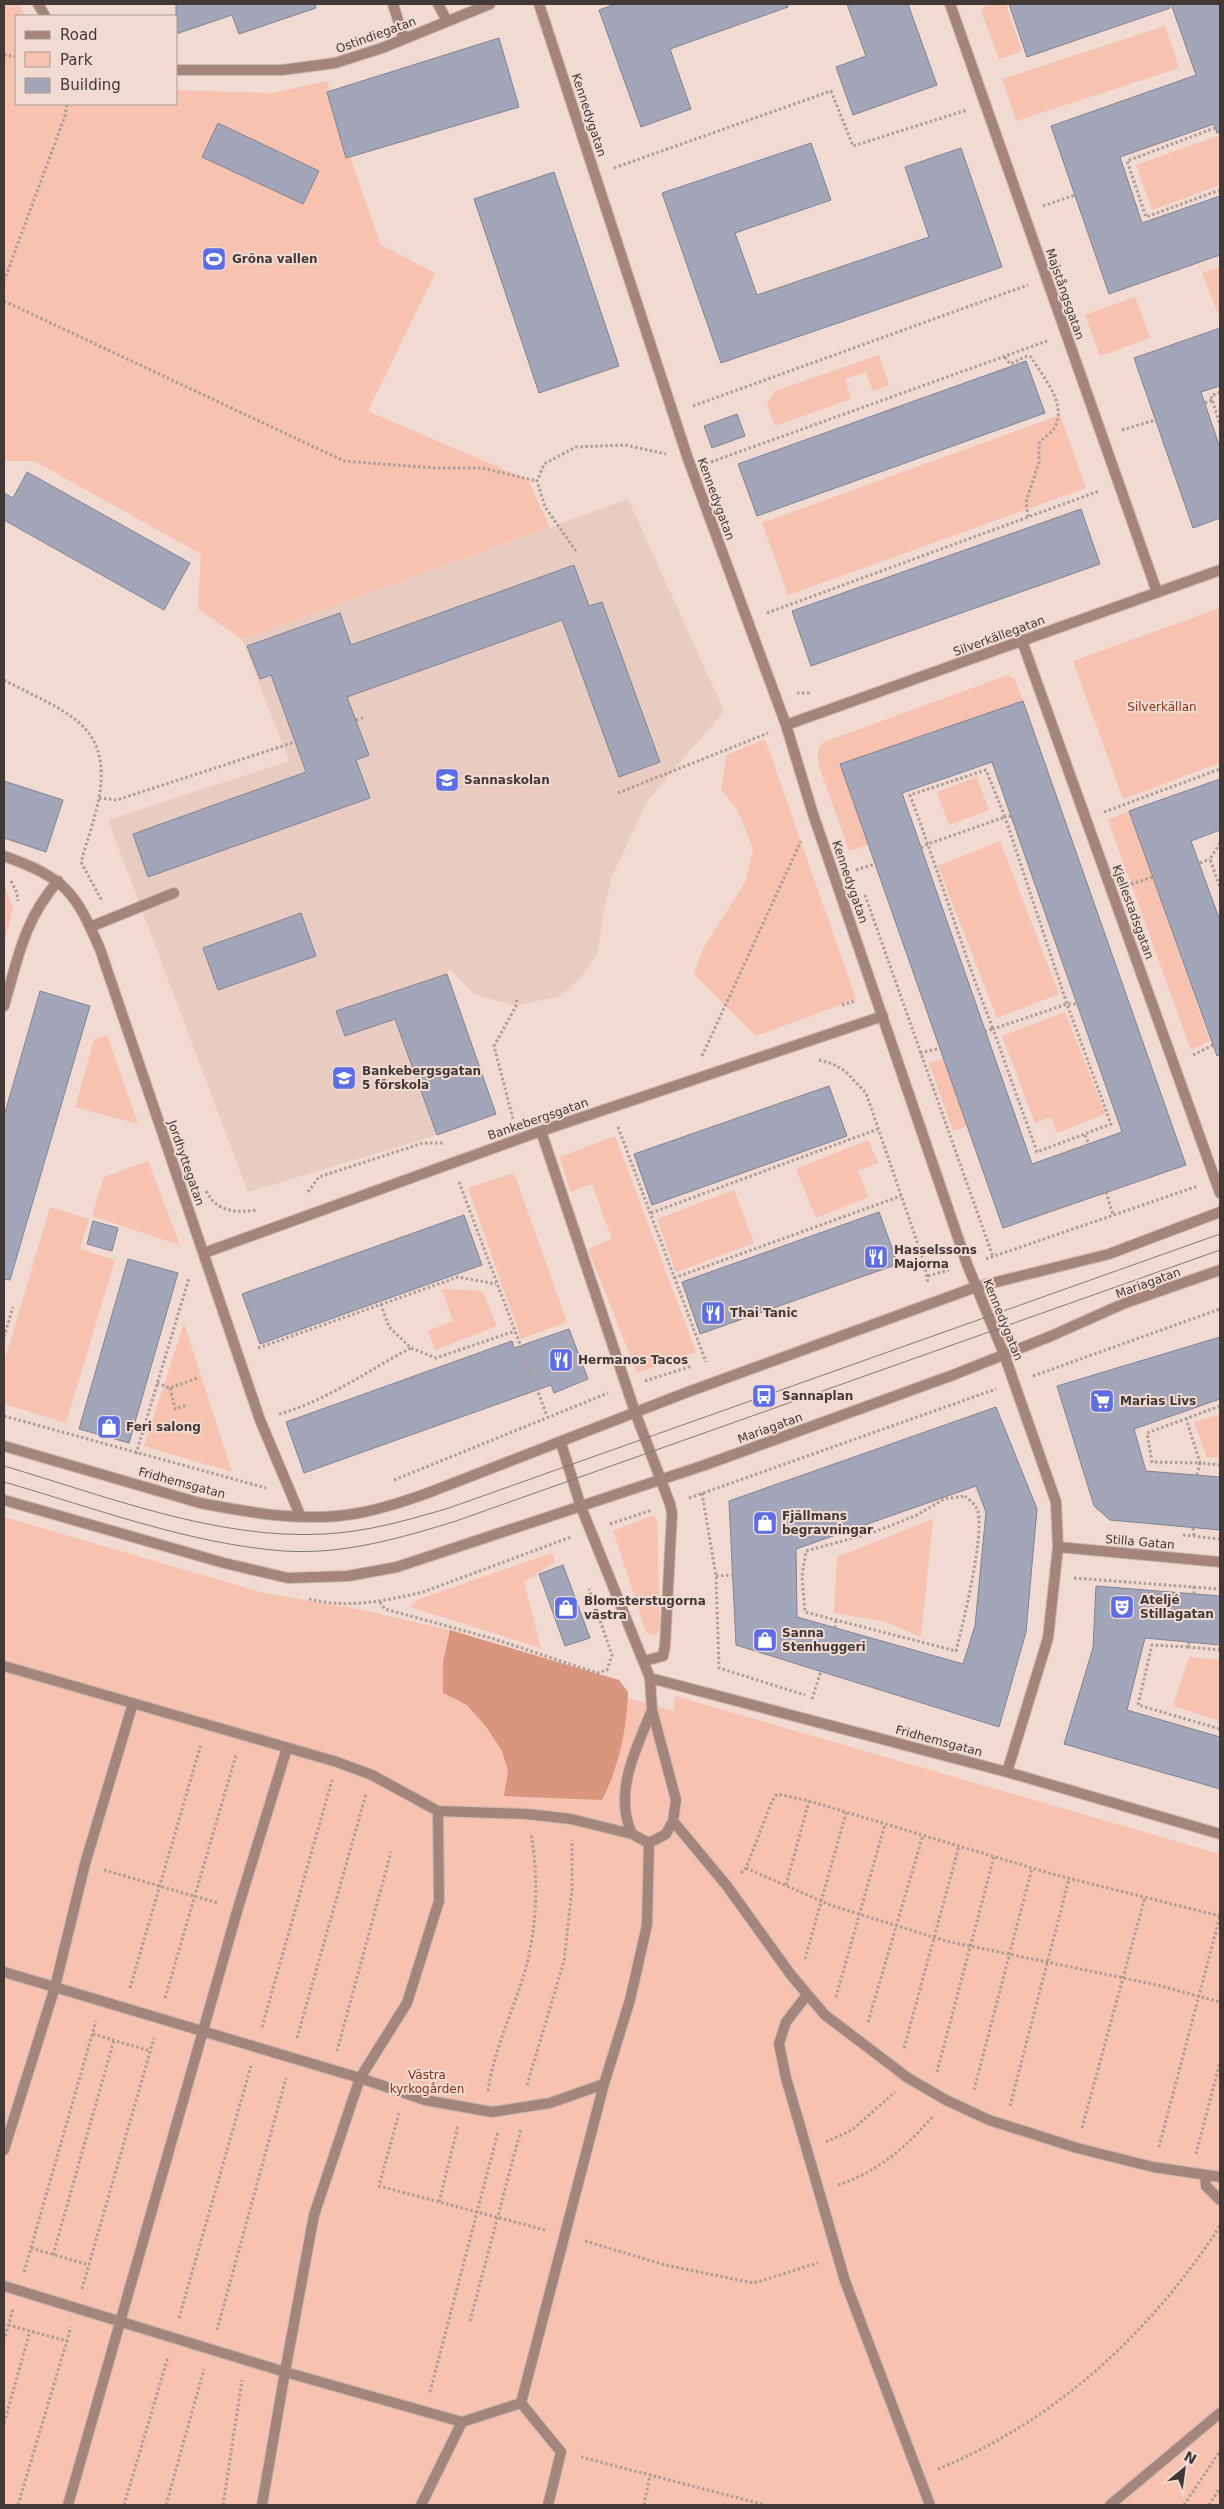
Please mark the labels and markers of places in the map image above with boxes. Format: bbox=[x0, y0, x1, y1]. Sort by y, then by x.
sports icon: Gröna vallen bbox=[201, 246, 227, 272]
place label: Gröna vallen bbox=[232, 252, 318, 266]
school or university icon: Sannaskolan bbox=[434, 767, 460, 793]
place label: Sannaskolan bbox=[464, 773, 550, 787]
place label: Bankebergsgatan 5 förskola bbox=[362, 1064, 481, 1092]
school or university icon: Bankebergsgatan 5 förskola bbox=[331, 1065, 357, 1091]
place label: Hasselssons Majorna bbox=[894, 1243, 977, 1271]
restaurant icon: Hasselssons Majorna bbox=[863, 1244, 889, 1270]
restaurant icon: Thai Tanic bbox=[700, 1300, 726, 1326]
place label: Thai Tanic bbox=[730, 1306, 798, 1320]
restaurant icon: Hermanos Tacos bbox=[548, 1347, 574, 1373]
place label: Hermanos Tacos bbox=[578, 1353, 688, 1367]
bus stop icon: Sannaplan bbox=[751, 1383, 777, 1409]
supermarket icon: Marias Livs bbox=[1089, 1388, 1115, 1414]
place label: Sannaplan bbox=[782, 1389, 853, 1403]
place label: Marias Livs bbox=[1120, 1394, 1196, 1408]
shop icon: Feri salong bbox=[96, 1414, 122, 1440]
place label: Feri salong bbox=[126, 1420, 201, 1434]
place label: Fjällmans begravningar bbox=[782, 1509, 873, 1537]
shop icon: Fjällmans begravningar bbox=[752, 1510, 778, 1536]
place label: Ateljé Stillagatan bbox=[1140, 1593, 1214, 1621]
place label: Blomsterstugorna västra bbox=[584, 1594, 706, 1622]
theatre icon: Ateljé Stillagatan bbox=[1109, 1594, 1135, 1620]
shop icon: Blomsterstugorna västra bbox=[553, 1595, 579, 1621]
place label: Sanna Stenhuggeri bbox=[782, 1626, 866, 1654]
shop icon: Sanna Stenhuggeri bbox=[752, 1627, 778, 1653]

